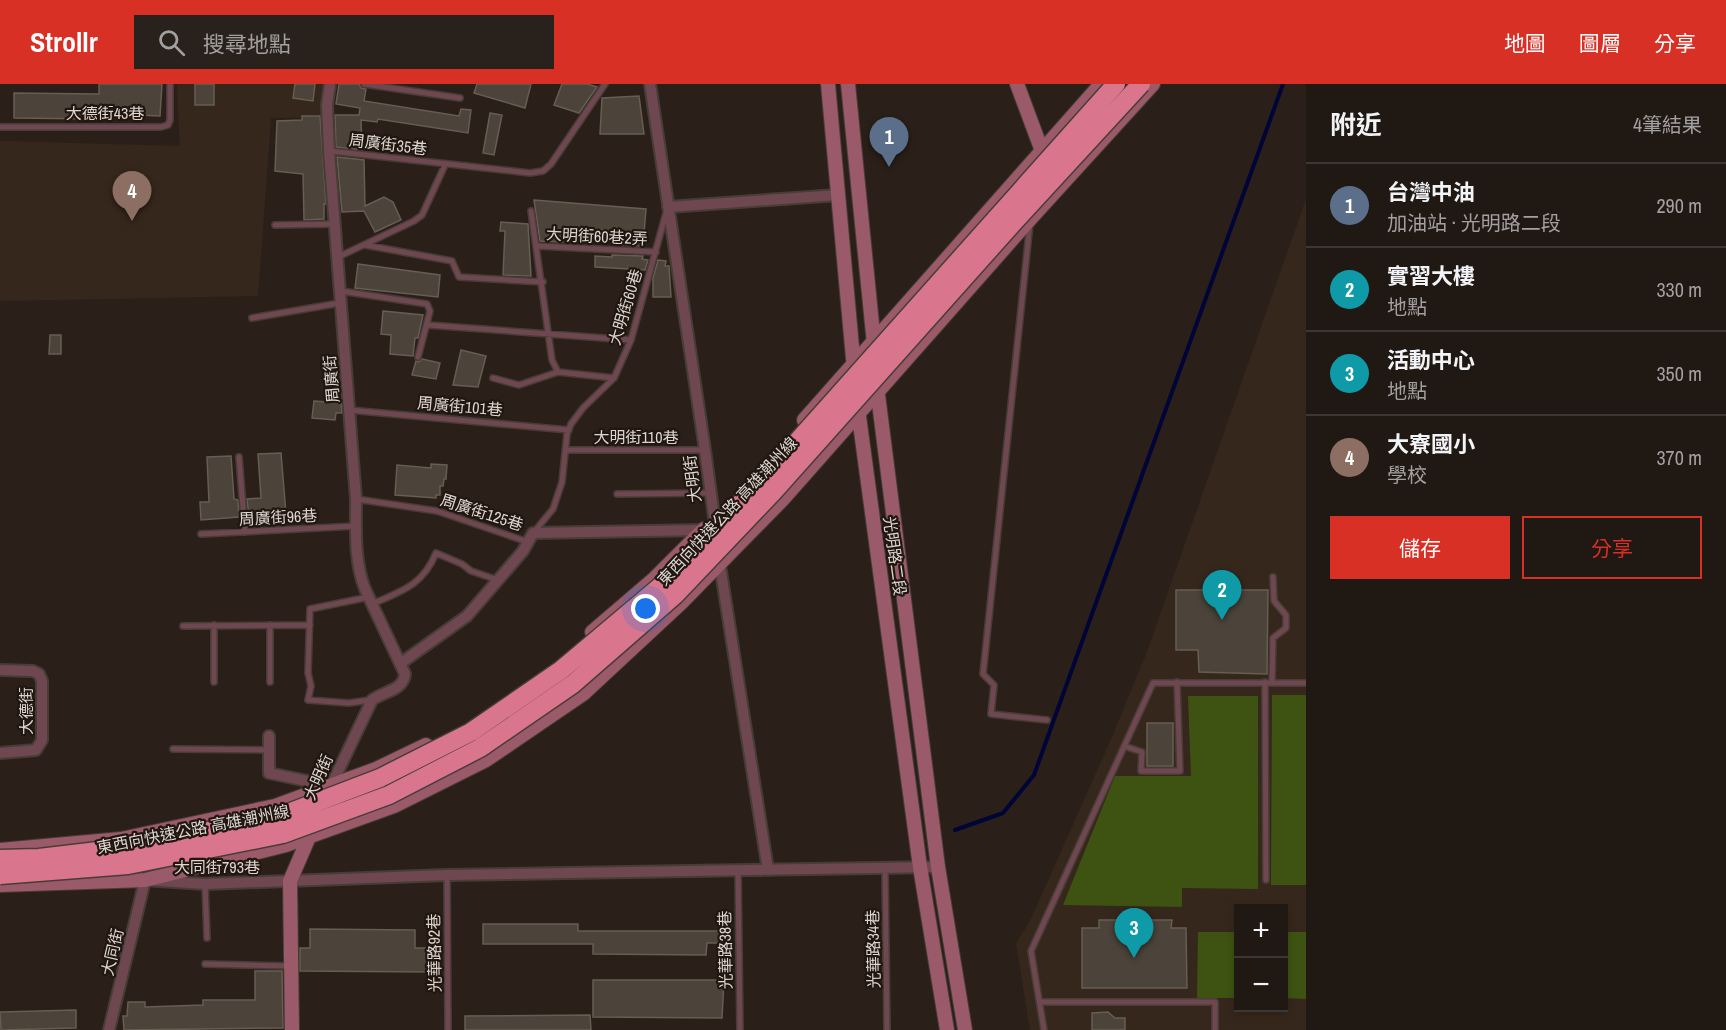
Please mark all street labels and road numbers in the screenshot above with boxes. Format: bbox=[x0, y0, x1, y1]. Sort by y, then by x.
street label: 大德街43巷 bbox=[66, 102, 144, 124]
street label: 周廣街35巷 bbox=[348, 128, 428, 160]
street label: 大明街60巷2弄 bbox=[546, 222, 648, 250]
street label: 大明街60巷 bbox=[603, 266, 647, 348]
street label: 周廣街 bbox=[318, 354, 344, 404]
street label: 周廣街101巷 bbox=[416, 391, 504, 421]
street label: 大明街110巷 bbox=[594, 426, 678, 448]
street label: 東西向快速公路 高雄潮州線 bbox=[652, 432, 802, 590]
street label: 大明街 bbox=[678, 454, 706, 504]
street label: 周廣街125巷 bbox=[438, 488, 526, 536]
street label: 周廣街96巷 bbox=[238, 504, 318, 530]
street label: 光明路二段 bbox=[879, 515, 911, 597]
street label: 大德街 bbox=[15, 687, 37, 735]
street label: 大明街 bbox=[298, 751, 338, 803]
street label: 東西向快速公路 高雄潮州線 bbox=[95, 800, 291, 858]
street label: 大同街793巷 bbox=[174, 856, 260, 878]
street label: 光華路34巷 bbox=[861, 910, 885, 988]
street label: 光華路38巷 bbox=[713, 911, 737, 989]
street label: 光華路92巷 bbox=[422, 914, 446, 992]
street label: 大同街 bbox=[96, 926, 128, 978]

